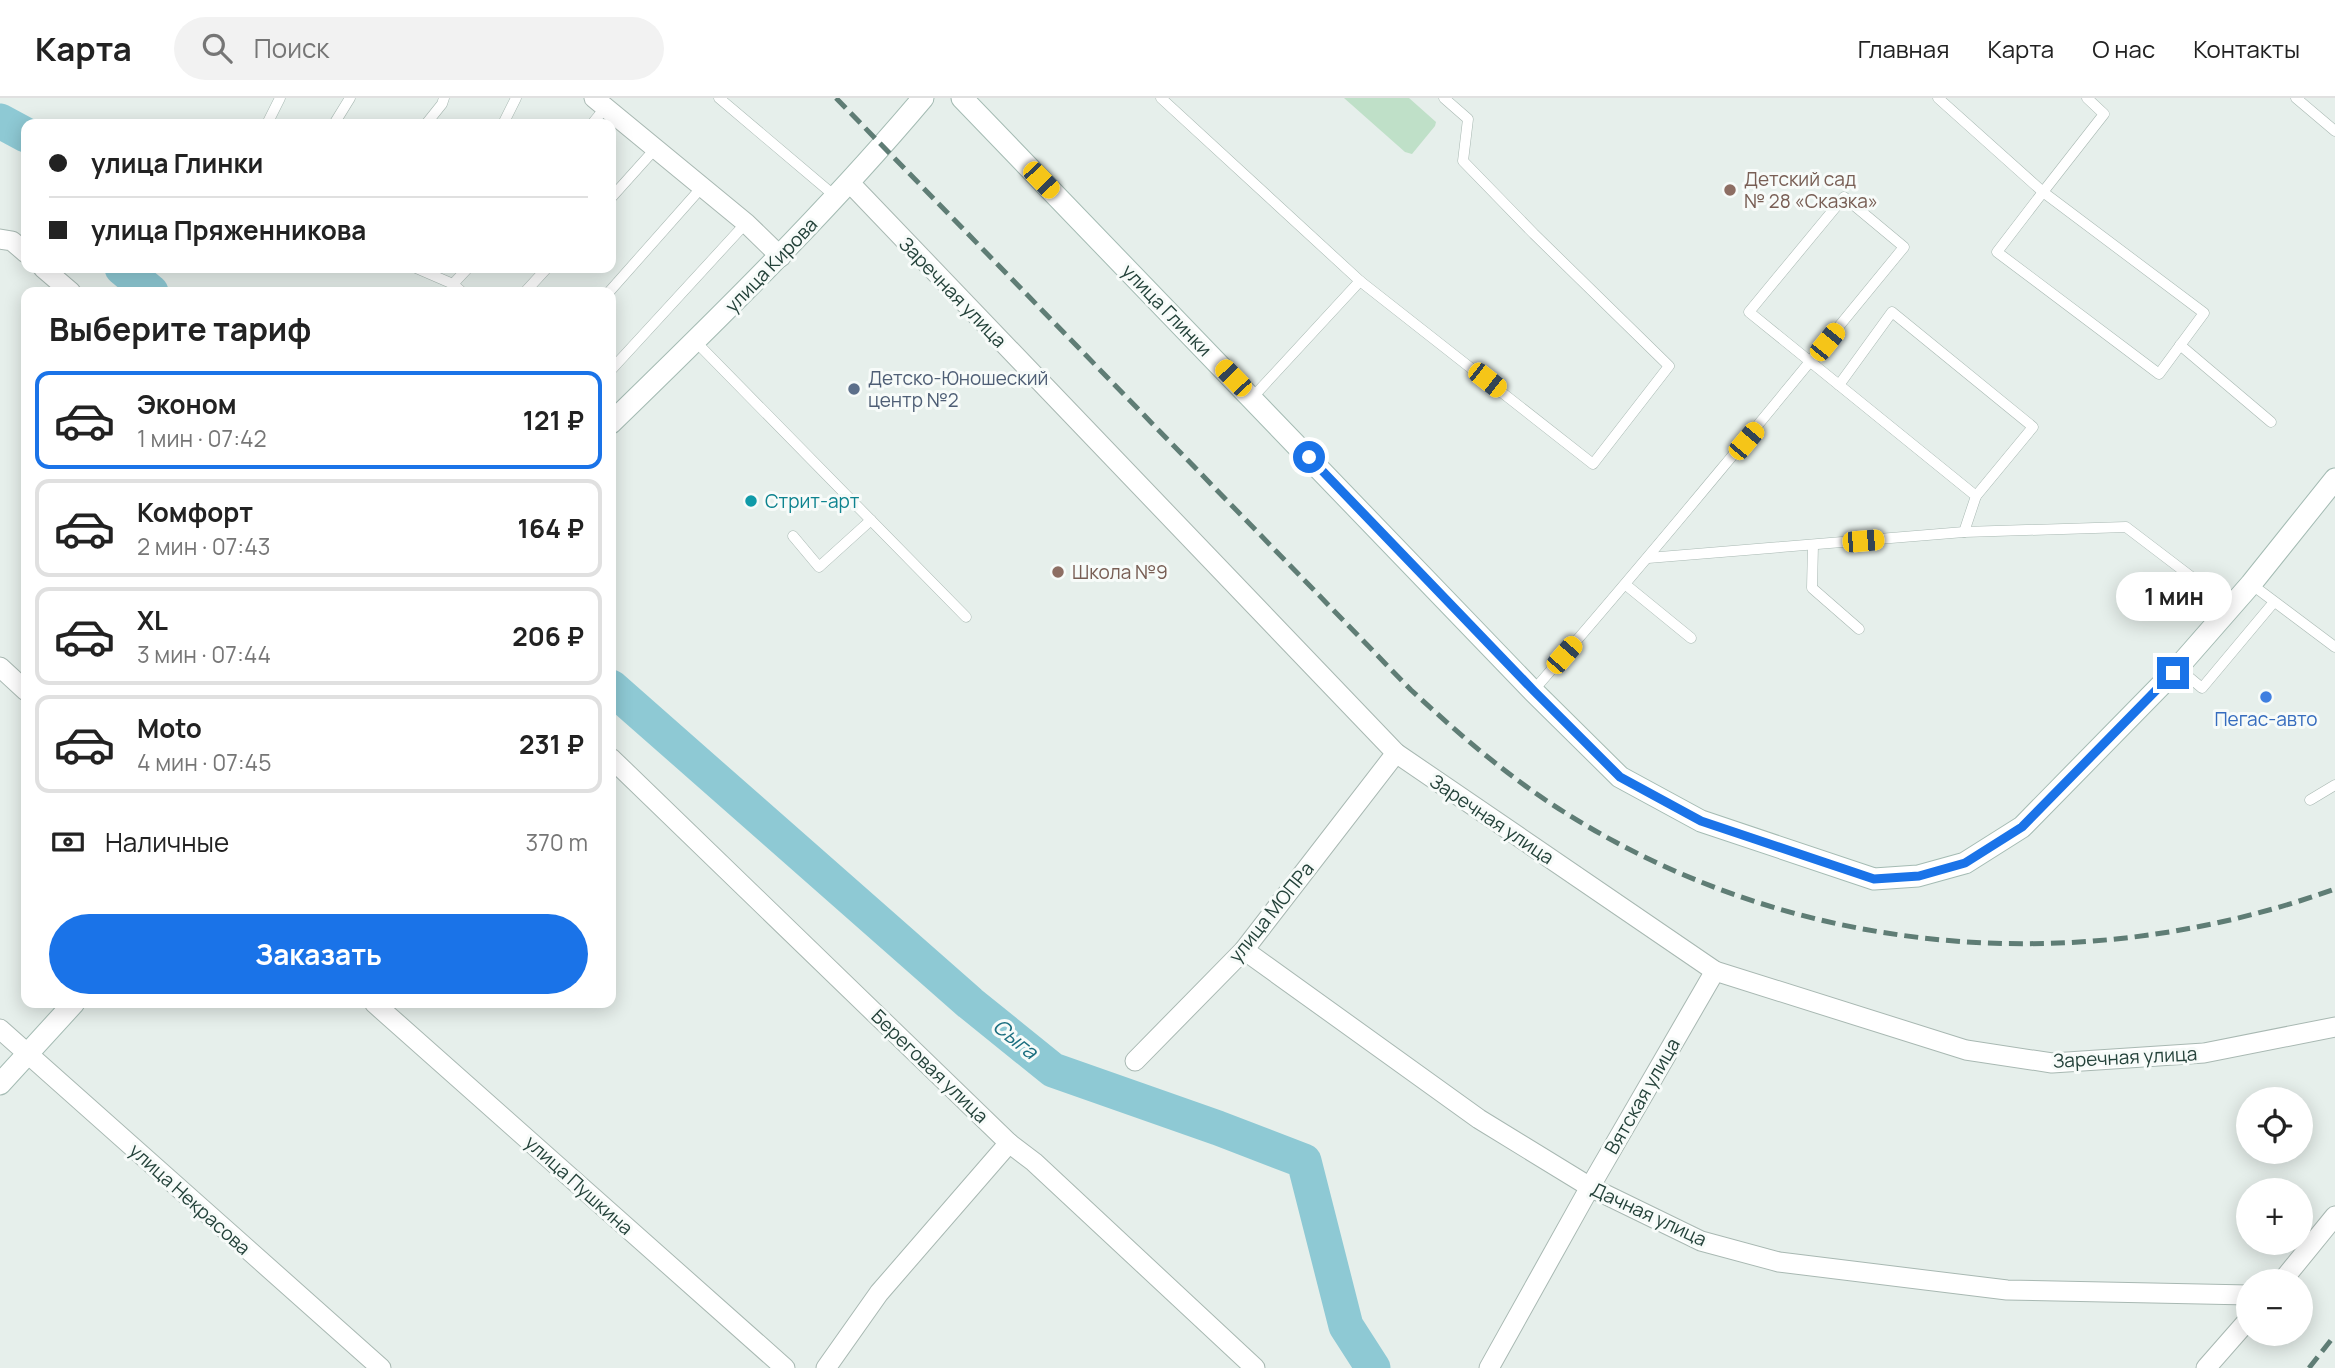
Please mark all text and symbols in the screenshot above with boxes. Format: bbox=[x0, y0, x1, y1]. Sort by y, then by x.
search box bbox=[174, 17, 664, 80]
text: Карта bbox=[35, 26, 132, 71]
icon: search bbox=[198, 29, 236, 67]
text: Поиск bbox=[254, 30, 329, 66]
text: Главная bbox=[1858, 32, 1949, 65]
text: Карта bbox=[1987, 32, 2054, 65]
text: О нас bbox=[2092, 32, 2155, 65]
text: Контакты bbox=[2193, 32, 2300, 65]
text: улица Глинки bbox=[91, 145, 263, 181]
car bbox=[1019, 158, 1064, 202]
place label: Детский сад № 28 «Сказка» bbox=[1744, 166, 1878, 214]
marker: Детский сад № 28 «Сказка» bbox=[1722, 182, 1738, 198]
text: улица Пряженникова bbox=[91, 212, 366, 248]
street label: улица Кирова bbox=[719, 212, 823, 318]
street label: Заречная улица bbox=[894, 231, 1012, 353]
street label: улица Глинки bbox=[1116, 258, 1218, 362]
text: Выберите тариф bbox=[49, 307, 311, 351]
car bbox=[1806, 319, 1849, 365]
car bbox=[1211, 356, 1256, 400]
car bbox=[1464, 359, 1511, 401]
place label: Детско-Юношеский центр №2 bbox=[868, 365, 1048, 413]
marker: Детско-Юношеский центр №2 bbox=[846, 381, 862, 397]
text: Эконом bbox=[137, 386, 237, 422]
icon: car bbox=[53, 389, 116, 452]
text: 121 ₽ bbox=[523, 402, 584, 438]
car bbox=[1725, 418, 1768, 464]
text: 1 мин · 07:42 bbox=[137, 422, 267, 454]
route start bbox=[1293, 441, 1325, 473]
place label: Стрит-арт bbox=[765, 488, 860, 514]
marker: Стрит-арт bbox=[743, 493, 759, 509]
text: Комфорт bbox=[137, 494, 253, 530]
icon: car bbox=[53, 497, 116, 560]
text: 164 ₽ bbox=[518, 510, 584, 546]
car bbox=[1842, 529, 1885, 553]
text: 2 мин · 07:43 bbox=[137, 530, 270, 562]
place label: Школа №9 bbox=[1072, 559, 1168, 585]
marker: Школа №9 bbox=[1050, 564, 1066, 580]
callout: 1 мин bbox=[2115, 572, 2231, 620]
text: 1 мин bbox=[2144, 580, 2204, 612]
text: XL bbox=[137, 602, 168, 638]
icon: car bbox=[53, 605, 116, 668]
text: 206 ₽ bbox=[512, 618, 584, 654]
car bbox=[1543, 632, 1586, 678]
text: 3 мин · 07:44 bbox=[137, 638, 271, 670]
route end bbox=[2157, 657, 2189, 689]
marker: Пегас-авто bbox=[2258, 689, 2274, 705]
place label: Пегас-авто bbox=[2214, 706, 2318, 732]
text: Moto bbox=[137, 710, 202, 746]
icon: car bbox=[53, 713, 116, 776]
text: 231 ₽ bbox=[519, 726, 584, 762]
text: 4 мин · 07:45 bbox=[137, 746, 271, 778]
street label: Заречная улица bbox=[1425, 768, 1559, 870]
icon: cash bbox=[49, 823, 87, 861]
text: Наличные bbox=[105, 824, 229, 860]
text: 370 m bbox=[526, 826, 588, 858]
street label: улица МОПРа bbox=[1222, 856, 1320, 968]
button: Заказать bbox=[49, 914, 588, 994]
street label: Береговая улица bbox=[866, 1003, 994, 1129]
water label: Сыга bbox=[987, 1012, 1045, 1066]
street label: Вятская улица bbox=[1598, 1033, 1686, 1159]
street label: Заречная улица bbox=[2052, 1040, 2198, 1074]
map controls bbox=[2236, 1087, 2313, 1346]
button: locate bbox=[2236, 1087, 2313, 1164]
street label: улица Пушкина bbox=[519, 1129, 639, 1241]
street label: улица Некрасова bbox=[124, 1137, 256, 1261]
street label: Дачная улица bbox=[1587, 1176, 1711, 1252]
button: + bbox=[2236, 1178, 2313, 1255]
button: − bbox=[2236, 1269, 2313, 1346]

